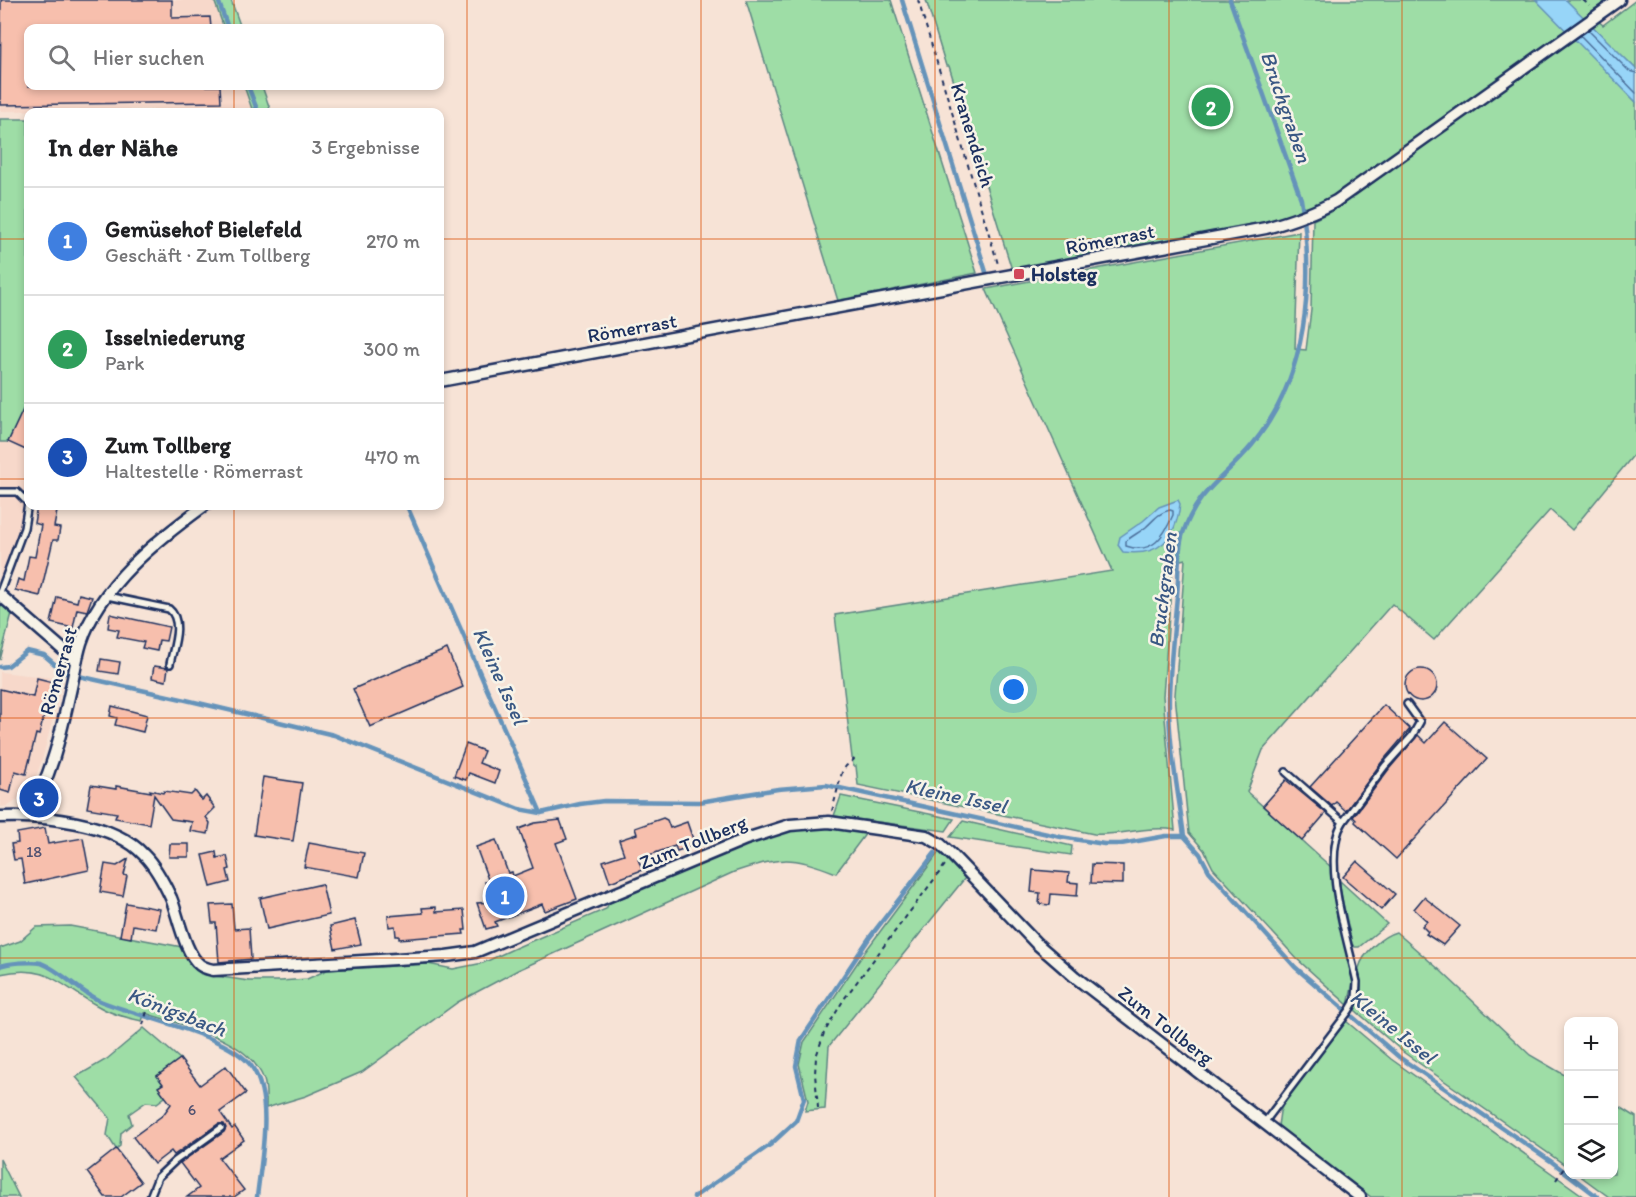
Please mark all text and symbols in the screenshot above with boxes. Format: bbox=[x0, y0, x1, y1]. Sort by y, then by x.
search box bbox=[24, 24, 444, 90]
icon: search bbox=[45, 41, 78, 74]
text: Hier suchen bbox=[93, 44, 204, 71]
water label: Bruchgraben bbox=[1256, 48, 1317, 166]
street label: Kranendeich bbox=[946, 80, 1000, 190]
pin: 2 bbox=[1192, 84, 1230, 130]
text: In der Nähe bbox=[48, 131, 178, 163]
text: 3 Ergebnisse bbox=[312, 135, 420, 159]
text: Gemüsehof Bielefeld bbox=[105, 216, 302, 243]
street label: Römerrast bbox=[1063, 219, 1157, 259]
text: 1 bbox=[63, 229, 72, 253]
text: 270 m bbox=[366, 229, 420, 253]
text: Geschäft · Zum Tollberg bbox=[105, 243, 310, 267]
place label: Holsteg bbox=[1031, 262, 1098, 287]
marker: Holsteg bbox=[1012, 267, 1026, 281]
street label: Römerrast bbox=[585, 308, 679, 348]
text: Isselniederung bbox=[105, 324, 245, 351]
text: 2 bbox=[62, 337, 73, 361]
text: 300 m bbox=[363, 337, 420, 361]
text: Park bbox=[105, 351, 144, 375]
text: Zum Tollberg bbox=[105, 432, 231, 459]
text: 3 bbox=[62, 445, 73, 469]
text: 470 m bbox=[364, 445, 420, 469]
text: Haltestelle · Römerrast bbox=[105, 459, 303, 483]
water label: Bruchgraben bbox=[1143, 531, 1182, 649]
water label: Kleine Issel bbox=[468, 623, 534, 730]
street label: Römerrast bbox=[34, 624, 82, 718]
your location bbox=[999, 675, 1028, 704]
water label: Kleine Issel bbox=[903, 773, 1011, 819]
pin: 3 bbox=[20, 776, 58, 820]
street label: Zum Tollberg bbox=[636, 809, 751, 875]
house number: 18 bbox=[26, 842, 42, 861]
pin: 1 bbox=[486, 874, 524, 918]
street label: Zum Tollberg bbox=[1114, 980, 1219, 1070]
water label: Königsbach bbox=[124, 981, 231, 1042]
water label: Kleine Issel bbox=[1345, 984, 1443, 1070]
map controls bbox=[1564, 1017, 1618, 1179]
button: + bbox=[1564, 1017, 1618, 1071]
button: − bbox=[1564, 1071, 1618, 1125]
house number: 6 bbox=[188, 1100, 196, 1119]
button: layers bbox=[1564, 1125, 1618, 1179]

